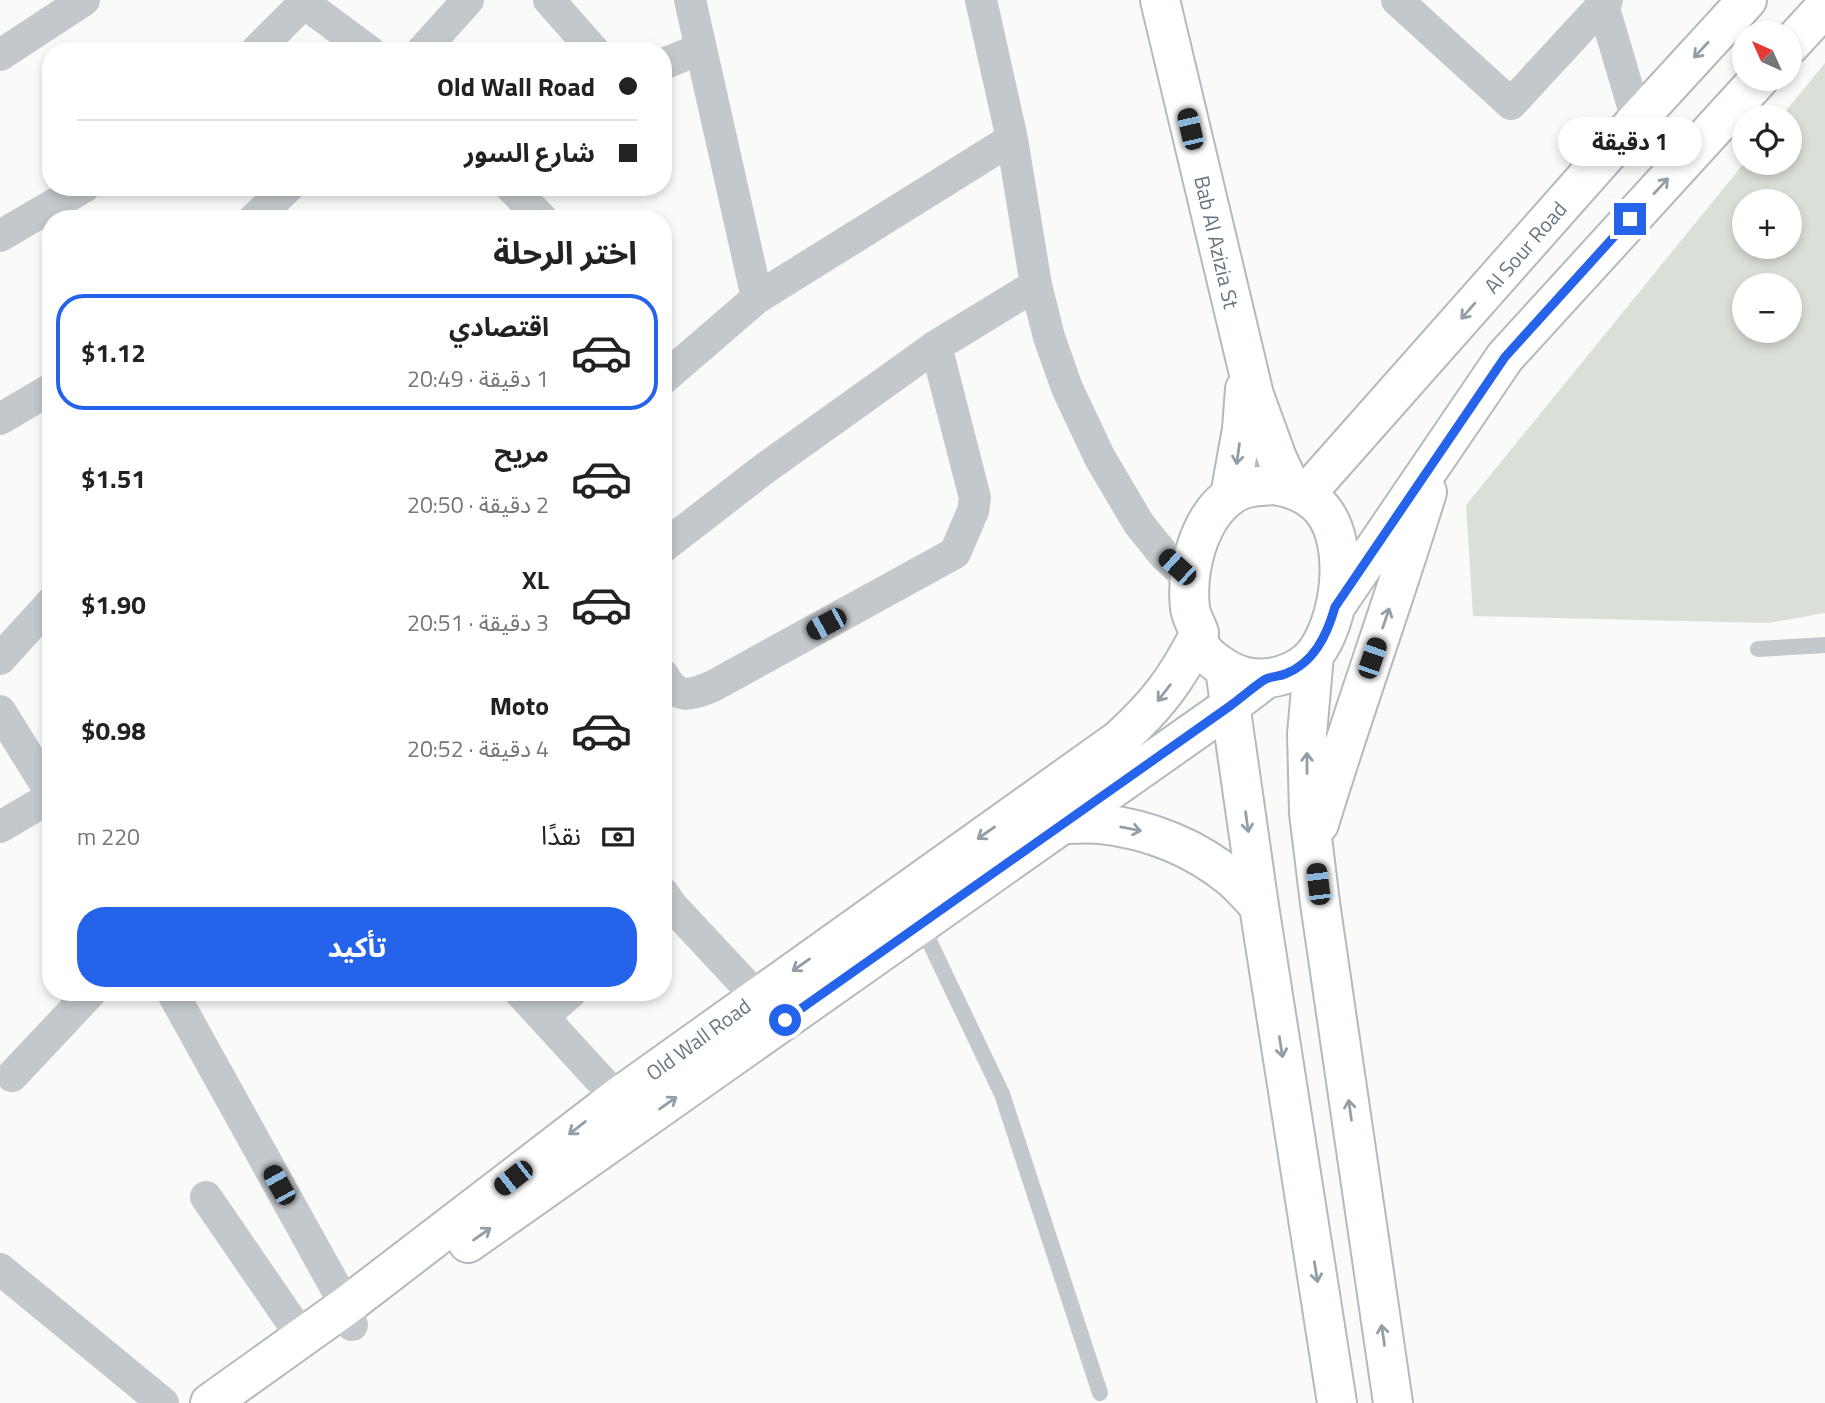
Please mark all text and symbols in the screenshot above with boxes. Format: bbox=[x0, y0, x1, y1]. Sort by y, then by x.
north arrow bbox=[1732, 21, 1802, 91]
map controls bbox=[1732, 21, 1802, 343]
one-way arrow bbox=[1693, 41, 1709, 59]
text: Old Wall Road bbox=[437, 67, 595, 106]
button: locate bbox=[1732, 105, 1802, 175]
car bbox=[1176, 106, 1205, 152]
callout: 1 دقيقة bbox=[1558, 118, 1702, 166]
text: 1 دقيقة bbox=[1592, 124, 1668, 159]
text: شارع السور bbox=[464, 133, 595, 172]
street label: Bab Al Azizia St bbox=[1186, 172, 1248, 312]
one-way arrow bbox=[1652, 178, 1669, 195]
button: + bbox=[1732, 189, 1802, 259]
street label: Al Sour Road bbox=[1476, 194, 1574, 300]
route end bbox=[1614, 203, 1646, 235]
text: اختر الرحلة bbox=[493, 228, 637, 276]
button: − bbox=[1732, 273, 1802, 343]
one-way arrow bbox=[1460, 302, 1476, 320]
text: اقتصادي bbox=[449, 307, 549, 346]
icon: car bbox=[570, 321, 633, 384]
text: $1.12 bbox=[81, 333, 146, 372]
text: 1 دقيقة · 20:49 bbox=[407, 361, 549, 396]
text: مريح bbox=[494, 433, 549, 472]
one-way arrow bbox=[1232, 442, 1245, 465]
icon: car bbox=[570, 447, 633, 510]
text: $1.51 bbox=[81, 459, 146, 498]
text: 2 دقيقة · 20:50 bbox=[407, 487, 549, 522]
car bbox=[1155, 545, 1200, 589]
text: XL bbox=[522, 560, 549, 599]
icon: car bbox=[570, 573, 633, 636]
text: $1.90 bbox=[81, 585, 146, 624]
text: 3 دقيقة · 20:51 bbox=[407, 605, 549, 640]
car bbox=[803, 605, 850, 643]
one-way arrow bbox=[1380, 607, 1393, 629]
car bbox=[1356, 635, 1389, 681]
one-way arrow bbox=[1157, 683, 1172, 702]
text: Moto bbox=[490, 686, 549, 725]
icon: car bbox=[570, 699, 633, 762]
text: $0.98 bbox=[81, 711, 146, 750]
text: 4 دقيقة · 20:52 bbox=[407, 731, 549, 766]
one-way arrow bbox=[1300, 752, 1314, 775]
one-way arrow bbox=[1241, 810, 1254, 833]
text: نقدًا bbox=[541, 816, 581, 855]
icon: cash bbox=[599, 818, 637, 856]
text: 220 m bbox=[77, 819, 140, 854]
one-way arrow bbox=[1119, 823, 1142, 837]
one-way arrow bbox=[977, 826, 996, 841]
car bbox=[1306, 862, 1331, 906]
button: تأكيد bbox=[77, 907, 637, 987]
one-way arrow bbox=[792, 958, 811, 972]
street label: Old Wall Road bbox=[639, 990, 757, 1088]
route start bbox=[769, 1004, 801, 1036]
one-way arrow bbox=[1275, 1035, 1288, 1058]
one-way arrow bbox=[658, 1096, 677, 1110]
one-way arrow bbox=[1343, 1099, 1356, 1122]
one-way arrow bbox=[569, 1120, 587, 1135]
car bbox=[490, 1157, 537, 1199]
car bbox=[260, 1162, 299, 1208]
one-way arrow bbox=[472, 1226, 491, 1241]
one-way arrow bbox=[1310, 1260, 1323, 1283]
one-way arrow bbox=[1376, 1325, 1389, 1347]

